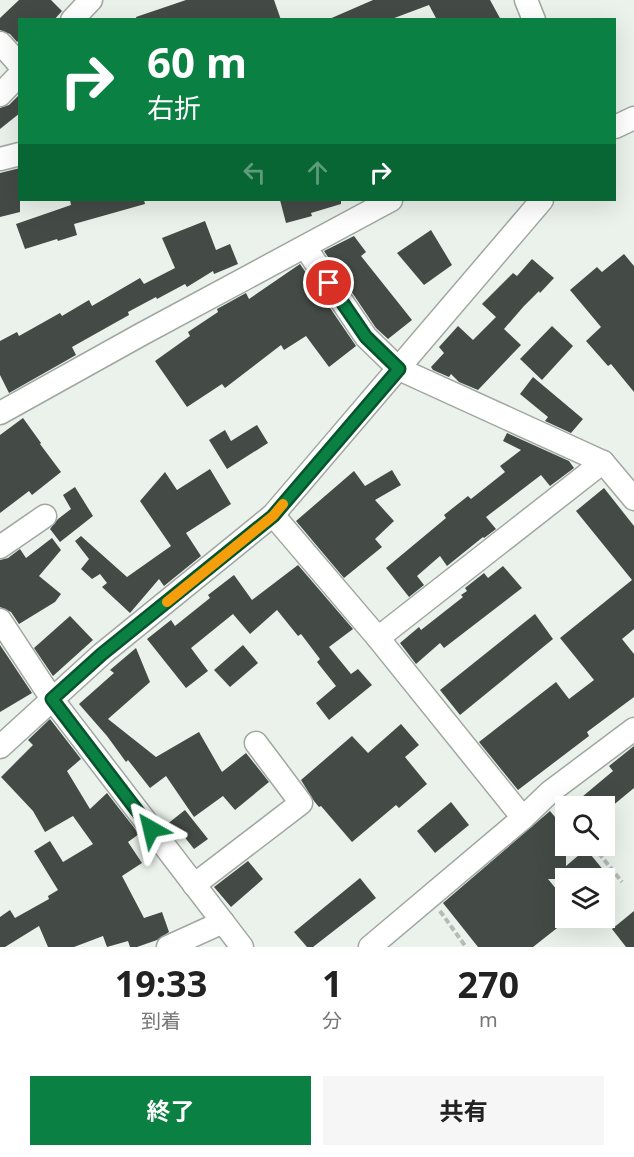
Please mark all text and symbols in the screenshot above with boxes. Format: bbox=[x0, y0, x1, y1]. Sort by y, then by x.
text: 60 m bbox=[147, 33, 247, 90]
icon: right bbox=[48, 42, 126, 120]
text: 右折 bbox=[147, 89, 201, 126]
icon: left bbox=[238, 156, 271, 189]
icon: ahead bbox=[301, 156, 334, 189]
icon: right bbox=[364, 156, 397, 189]
pin bbox=[303, 257, 354, 308]
icon: arrive bbox=[312, 266, 345, 299]
map controls bbox=[555, 796, 615, 928]
button: search bbox=[555, 796, 615, 856]
position arrow bbox=[119, 797, 183, 861]
button: layers bbox=[555, 868, 615, 928]
text: 19:33 bbox=[115, 959, 207, 1008]
text: 1 bbox=[322, 959, 343, 1008]
text: 270 bbox=[457, 960, 519, 1009]
text: m bbox=[479, 1006, 498, 1033]
text: 到着 bbox=[141, 1007, 181, 1034]
text: 分 bbox=[322, 1007, 342, 1034]
button: 終了 bbox=[30, 1076, 311, 1145]
button: 共有 bbox=[323, 1076, 604, 1145]

